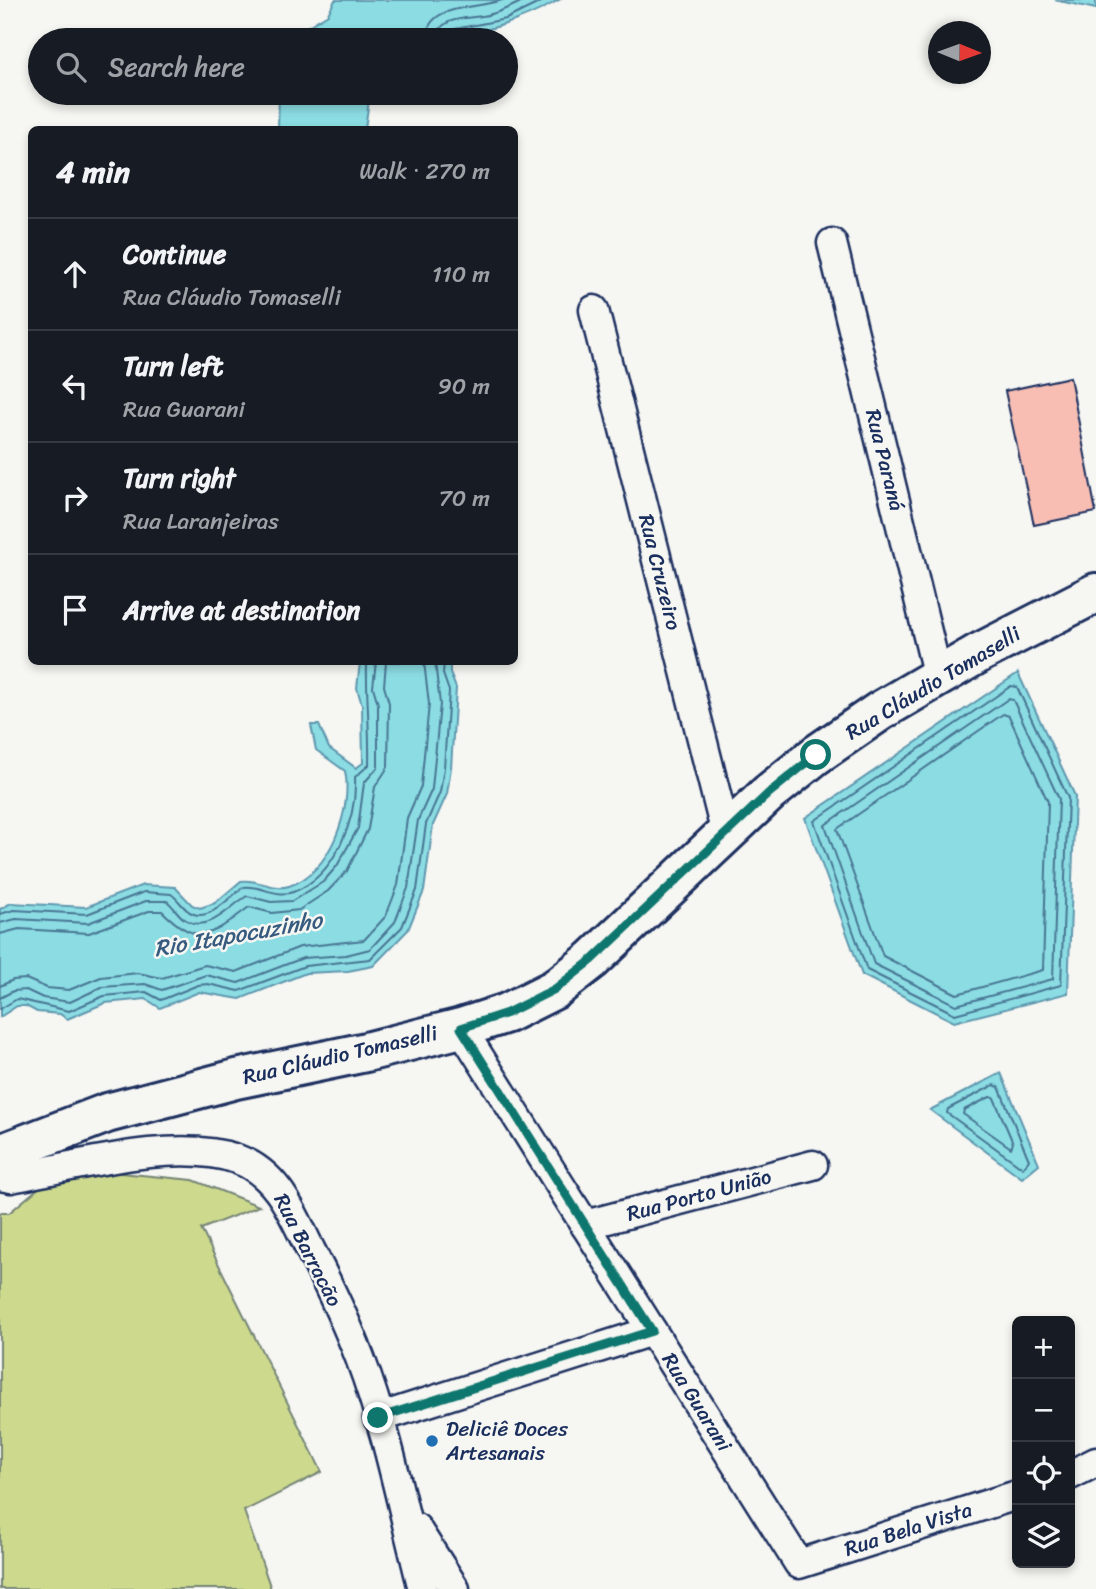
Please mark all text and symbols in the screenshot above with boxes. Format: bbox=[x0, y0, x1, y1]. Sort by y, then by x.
north arrow bbox=[928, 21, 991, 84]
search box bbox=[28, 28, 518, 105]
text: Search here bbox=[108, 44, 245, 90]
icon: search bbox=[52, 48, 90, 86]
text: 4 min bbox=[56, 145, 130, 199]
text: Walk · 270 m bbox=[359, 151, 490, 192]
text: Continue bbox=[123, 231, 226, 277]
text: 110 m bbox=[432, 254, 490, 295]
icon: ahead bbox=[56, 255, 94, 293]
text: Rua Cláudio Tomaselli bbox=[123, 277, 341, 318]
text: Turn left bbox=[123, 343, 223, 389]
text: 90 m bbox=[438, 366, 490, 407]
icon: left bbox=[56, 367, 94, 405]
text: Rua Guarani bbox=[123, 389, 245, 430]
street label: Rua Paraná bbox=[854, 405, 916, 515]
text: Turn right bbox=[123, 455, 236, 501]
text: 70 m bbox=[439, 478, 490, 519]
icon: right bbox=[56, 479, 94, 517]
text: Rua Laranjeiras bbox=[123, 501, 279, 542]
street label: Rua Cruzeiro bbox=[627, 510, 693, 634]
text: Arrive at destination bbox=[123, 587, 360, 633]
icon: arrive bbox=[56, 591, 94, 629]
street label: Rua Cláudio Tomaselli bbox=[838, 615, 1029, 751]
route start bbox=[800, 739, 831, 770]
water label: Rio Itapocuzinho bbox=[151, 899, 327, 969]
street label: Rua Cláudio Tomaselli bbox=[239, 1014, 442, 1096]
street label: Rua Porto União bbox=[622, 1157, 776, 1233]
street label: Rua Barracão bbox=[263, 1186, 353, 1314]
map controls bbox=[1012, 1316, 1075, 1568]
button: + bbox=[1012, 1316, 1075, 1379]
street label: Rua Guarani bbox=[651, 1345, 743, 1460]
button: − bbox=[1012, 1379, 1075, 1442]
route end bbox=[362, 1402, 393, 1433]
place label: Deliciê Doces Artesanais bbox=[445, 1410, 568, 1472]
marker: Deliciê Doces Artesanais bbox=[424, 1433, 440, 1449]
button: locate bbox=[1012, 1442, 1075, 1505]
street label: Rua Bela Vista bbox=[839, 1490, 977, 1568]
button: layers bbox=[1012, 1505, 1075, 1568]

